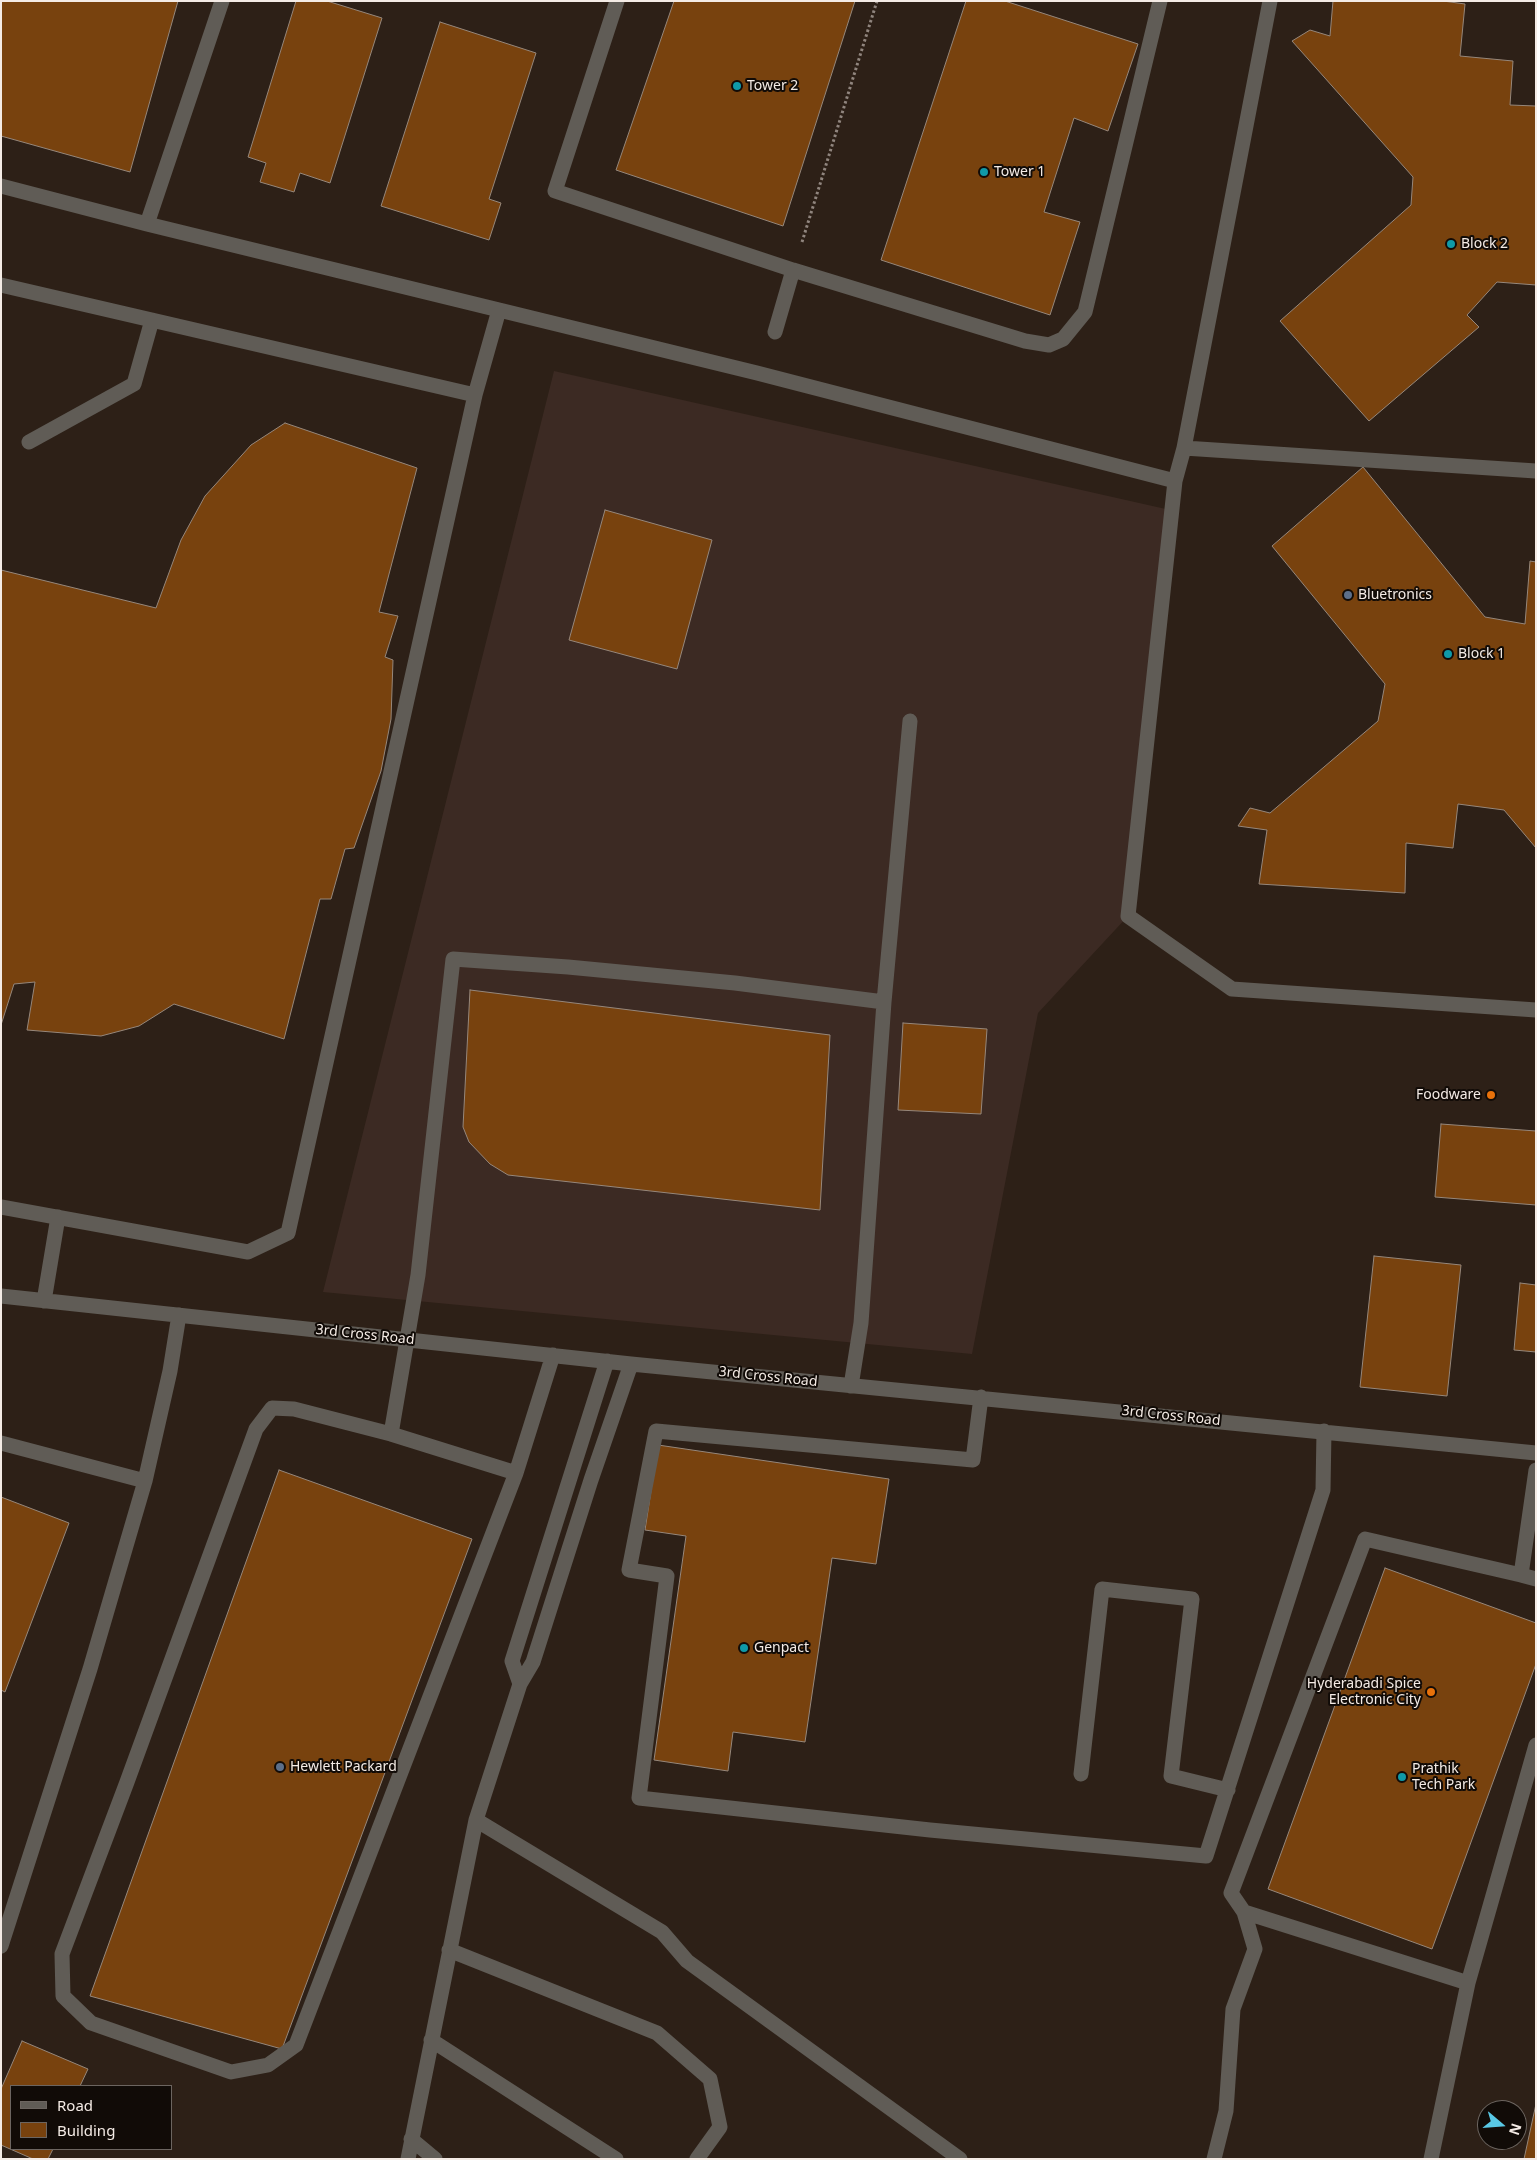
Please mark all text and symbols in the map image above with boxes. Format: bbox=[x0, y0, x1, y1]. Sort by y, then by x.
place label: Tower 2 bbox=[747, 78, 798, 94]
marker: Tower 2 bbox=[731, 80, 743, 92]
place label: Tower 1 bbox=[994, 164, 1045, 180]
marker: Tower 1 bbox=[978, 166, 990, 178]
place label: Block 2 bbox=[1461, 236, 1508, 252]
marker: Block 2 bbox=[1445, 238, 1457, 250]
place label: Bluetronics bbox=[1358, 587, 1432, 603]
marker: Bluetronics bbox=[1342, 589, 1354, 601]
place label: Block 1 bbox=[1458, 646, 1505, 662]
marker: Block 1 bbox=[1442, 648, 1454, 660]
place label: Foodware bbox=[1416, 1087, 1481, 1103]
marker: Foodware bbox=[1485, 1089, 1497, 1101]
street label: 3rd Cross Road bbox=[315, 1321, 415, 1349]
street label: 3rd Cross Road bbox=[718, 1363, 818, 1391]
street label: 3rd Cross Road bbox=[1121, 1402, 1221, 1430]
place label: Genpact bbox=[754, 1640, 809, 1656]
marker: Genpact bbox=[738, 1642, 750, 1654]
place label: Hyderabadi Spice Electronic City bbox=[1307, 1676, 1421, 1708]
marker: Hyderabadi Spice Electronic City bbox=[1425, 1686, 1437, 1698]
place label: Hewlett Packard bbox=[290, 1759, 397, 1775]
marker: Hewlett Packard bbox=[274, 1761, 286, 1773]
place label: Prathik Tech Park bbox=[1412, 1761, 1475, 1794]
marker: Prathik Tech Park bbox=[1396, 1771, 1408, 1783]
legend bbox=[10, 2085, 172, 2150]
text: Road bbox=[57, 2095, 93, 2115]
north arrow bbox=[1477, 2100, 1527, 2150]
text: Building bbox=[57, 2120, 115, 2140]
text: N bbox=[1505, 2121, 1527, 2138]

